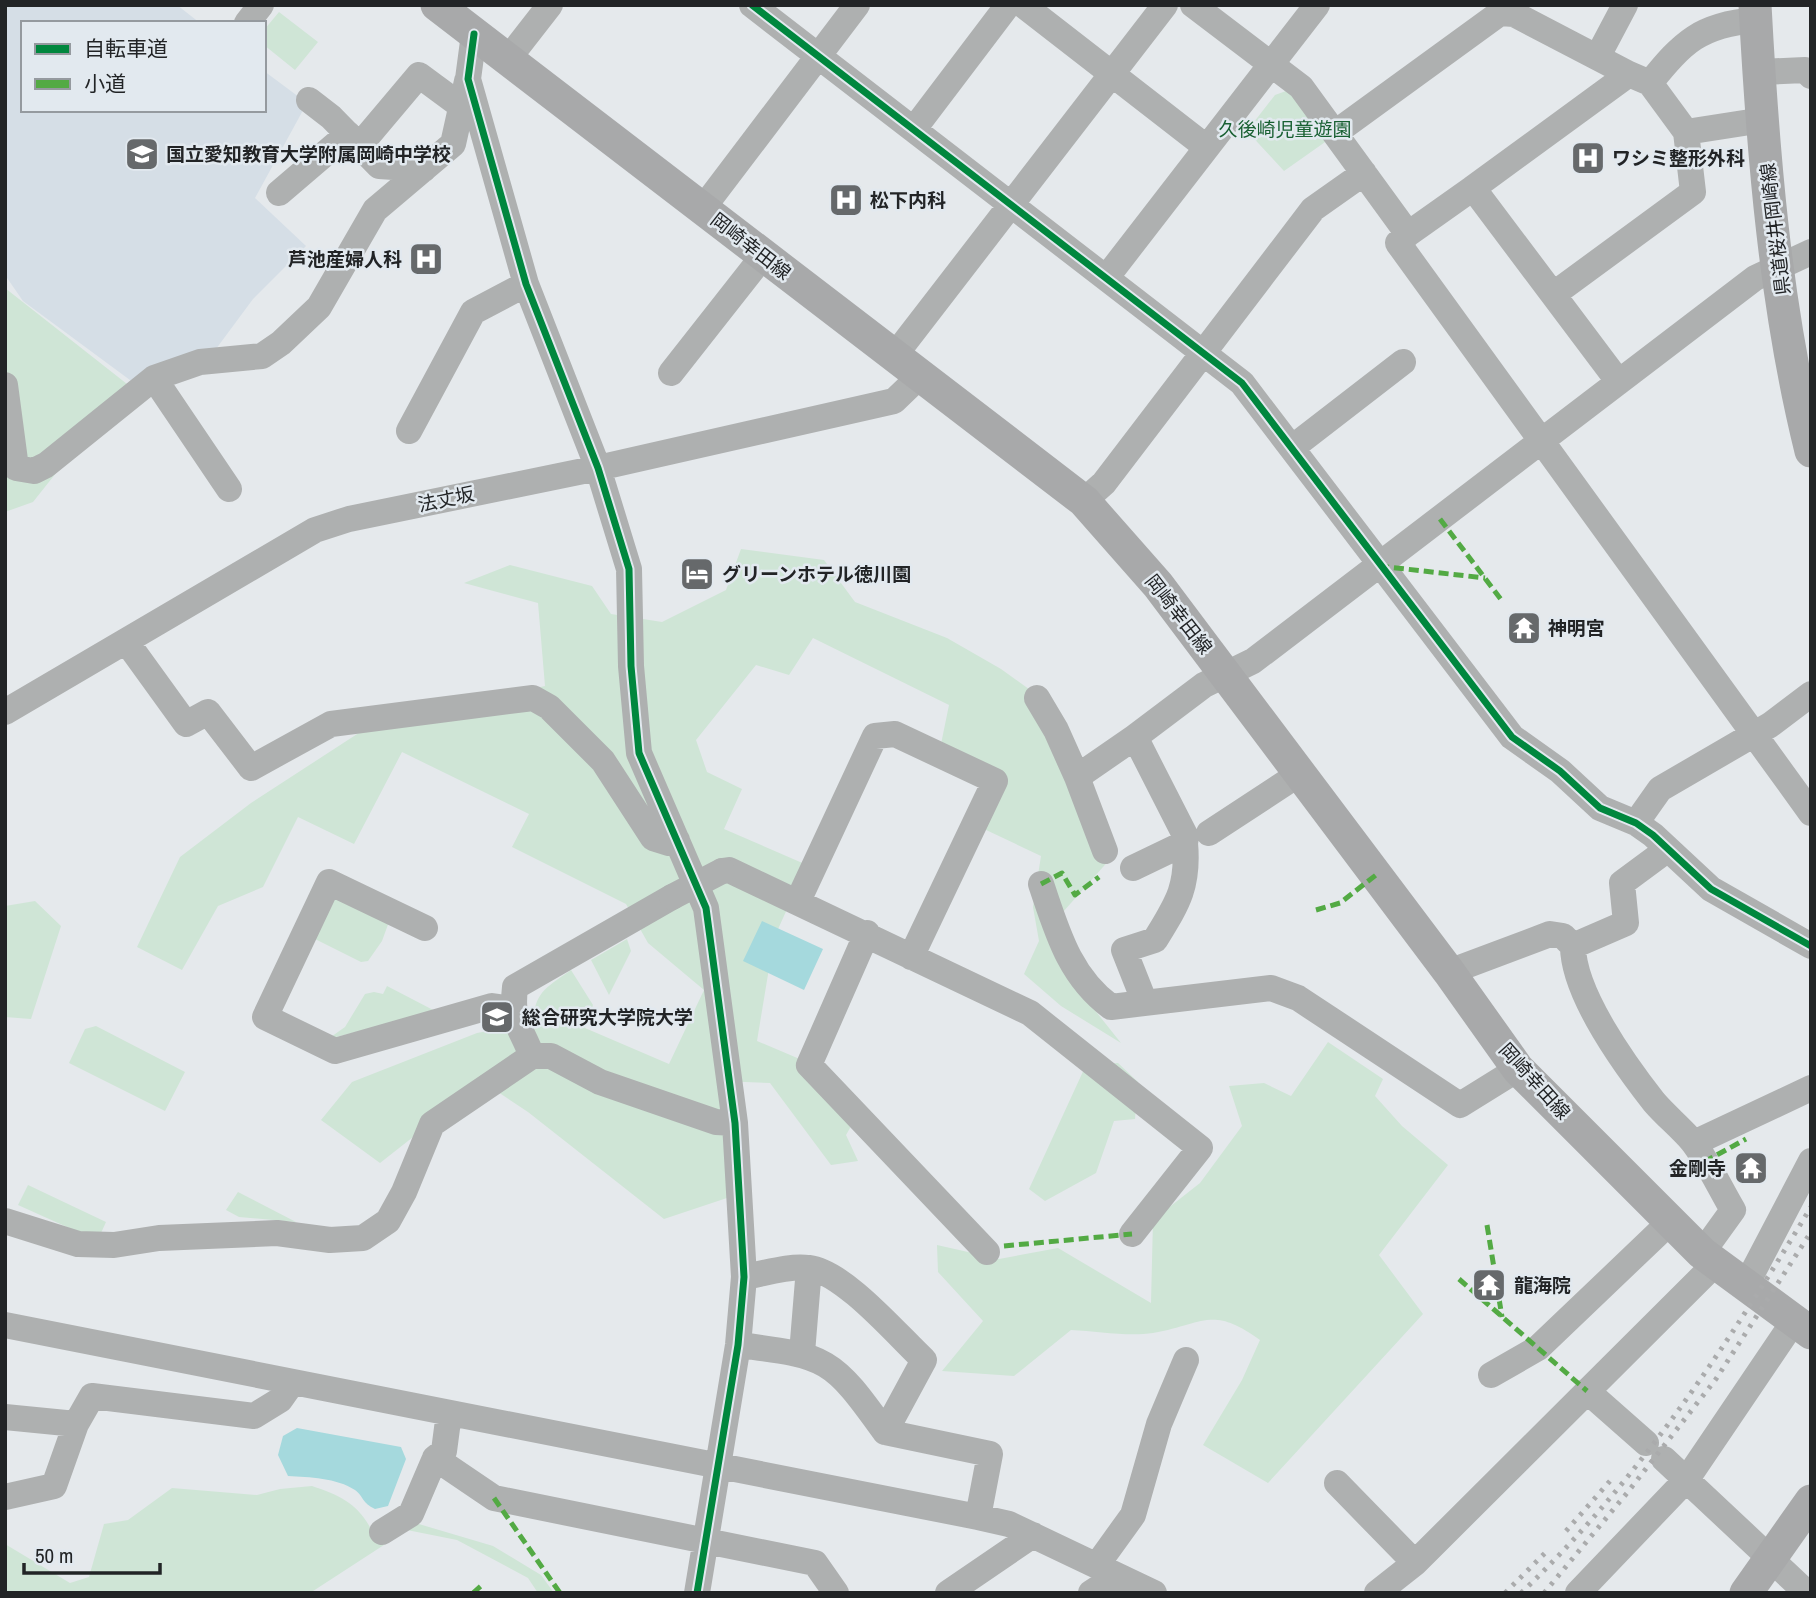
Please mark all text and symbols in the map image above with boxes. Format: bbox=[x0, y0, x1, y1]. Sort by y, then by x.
legend bbox=[21, 21, 266, 112]
text: 自転車道 bbox=[84, 34, 168, 63]
text: 小道 bbox=[84, 69, 126, 98]
park label: 久後崎児童遊園 bbox=[1218, 116, 1352, 142]
school or university icon: 国立愛知教育大学附属岡崎中学校 bbox=[123, 135, 161, 173]
hospital icon: ワシミ整形外科 bbox=[1569, 139, 1607, 177]
place label: 国立愛知教育大学附属岡崎中学校 bbox=[166, 141, 451, 167]
place label: ワシミ整形外科 bbox=[1612, 145, 1745, 171]
street label: 県道桜井岡崎線 bbox=[1754, 161, 1796, 297]
hospital icon: 松下内科 bbox=[827, 181, 865, 219]
place label: 松下内科 bbox=[870, 187, 946, 213]
street label: 岡崎幸田線 bbox=[706, 207, 796, 285]
hospital icon: 芦池産婦人科 bbox=[407, 240, 445, 278]
place label: 芦池産婦人科 bbox=[288, 246, 402, 272]
street label: 法丈坂 bbox=[415, 480, 477, 518]
hotel icon: グリーンホテル徳川園 bbox=[678, 555, 716, 593]
place label: グリーンホテル徳川園 bbox=[722, 561, 911, 587]
street label: 岡崎幸田線 bbox=[1140, 569, 1218, 659]
temple icon: 神明宮 bbox=[1505, 609, 1543, 647]
place label: 神明宮 bbox=[1548, 615, 1605, 641]
school or university icon: 総合研究大学院大学 bbox=[478, 998, 516, 1036]
place label: 総合研究大学院大学 bbox=[522, 1004, 693, 1030]
street label: 岡崎幸田線 bbox=[1494, 1037, 1576, 1125]
temple icon: 金剛寺 bbox=[1732, 1149, 1770, 1187]
place label: 金剛寺 bbox=[1669, 1155, 1726, 1181]
temple icon: 龍海院 bbox=[1470, 1266, 1508, 1304]
place label: 龍海院 bbox=[1514, 1272, 1571, 1298]
scale bar bbox=[24, 1532, 161, 1576]
text: 50 m bbox=[35, 1541, 73, 1570]

